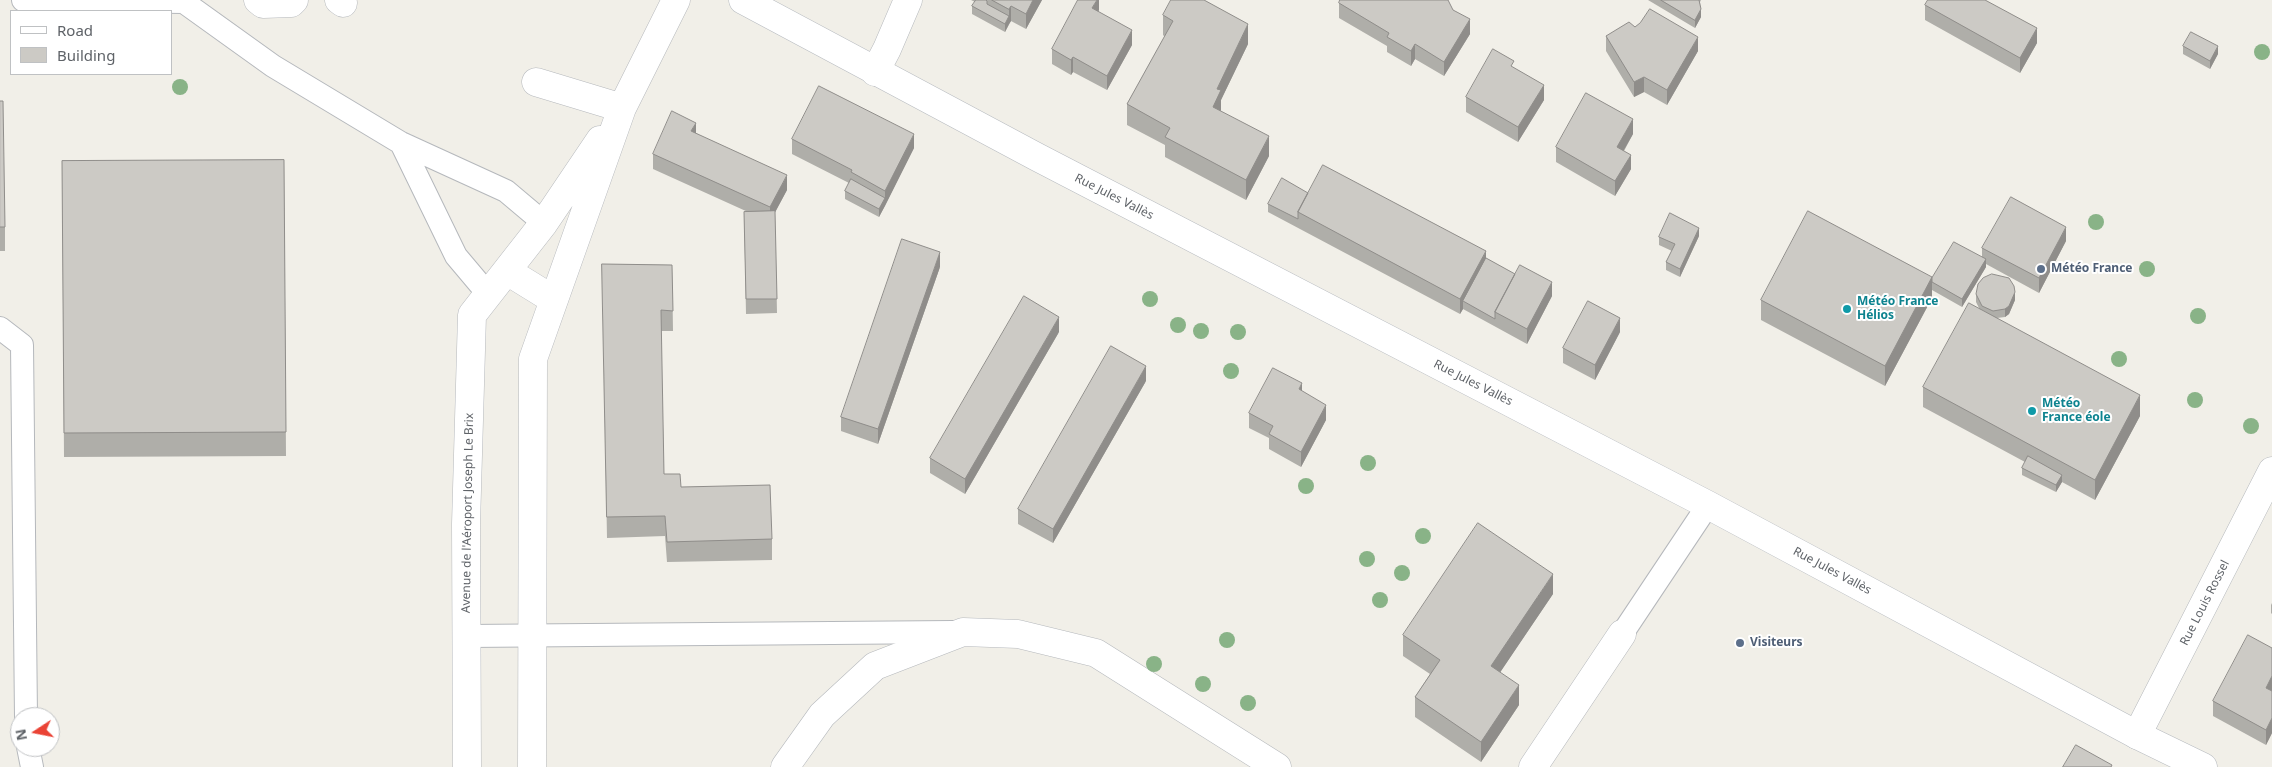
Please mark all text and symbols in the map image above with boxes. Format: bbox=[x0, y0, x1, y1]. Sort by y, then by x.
legend bbox=[10, 10, 172, 75]
text: Road bbox=[57, 20, 93, 40]
text: Building bbox=[57, 45, 115, 65]
street label: Rue Jules Vallès bbox=[1072, 171, 1156, 223]
place label: Météo France bbox=[2051, 262, 2133, 276]
marker: Météo France bbox=[2035, 263, 2047, 275]
place label: Météo France Hélios bbox=[1857, 295, 1939, 323]
marker: Météo France Hélios bbox=[1841, 303, 1853, 315]
street label: Rue Jules Vallès bbox=[1431, 357, 1515, 409]
place label: Météo France éole bbox=[2042, 397, 2111, 425]
marker: Météo France éole bbox=[2026, 405, 2038, 417]
street label: Avenue de l'Aéroport Joseph Le Brix bbox=[459, 413, 477, 613]
street label: Rue Jules Vallès bbox=[1790, 544, 1874, 598]
street label: Rue Louis Rossel bbox=[2177, 558, 2233, 648]
place label: Visiteurs bbox=[1750, 636, 1803, 650]
marker: Visiteurs bbox=[1734, 637, 1746, 649]
north arrow bbox=[10, 707, 60, 757]
text: N bbox=[10, 727, 31, 742]

